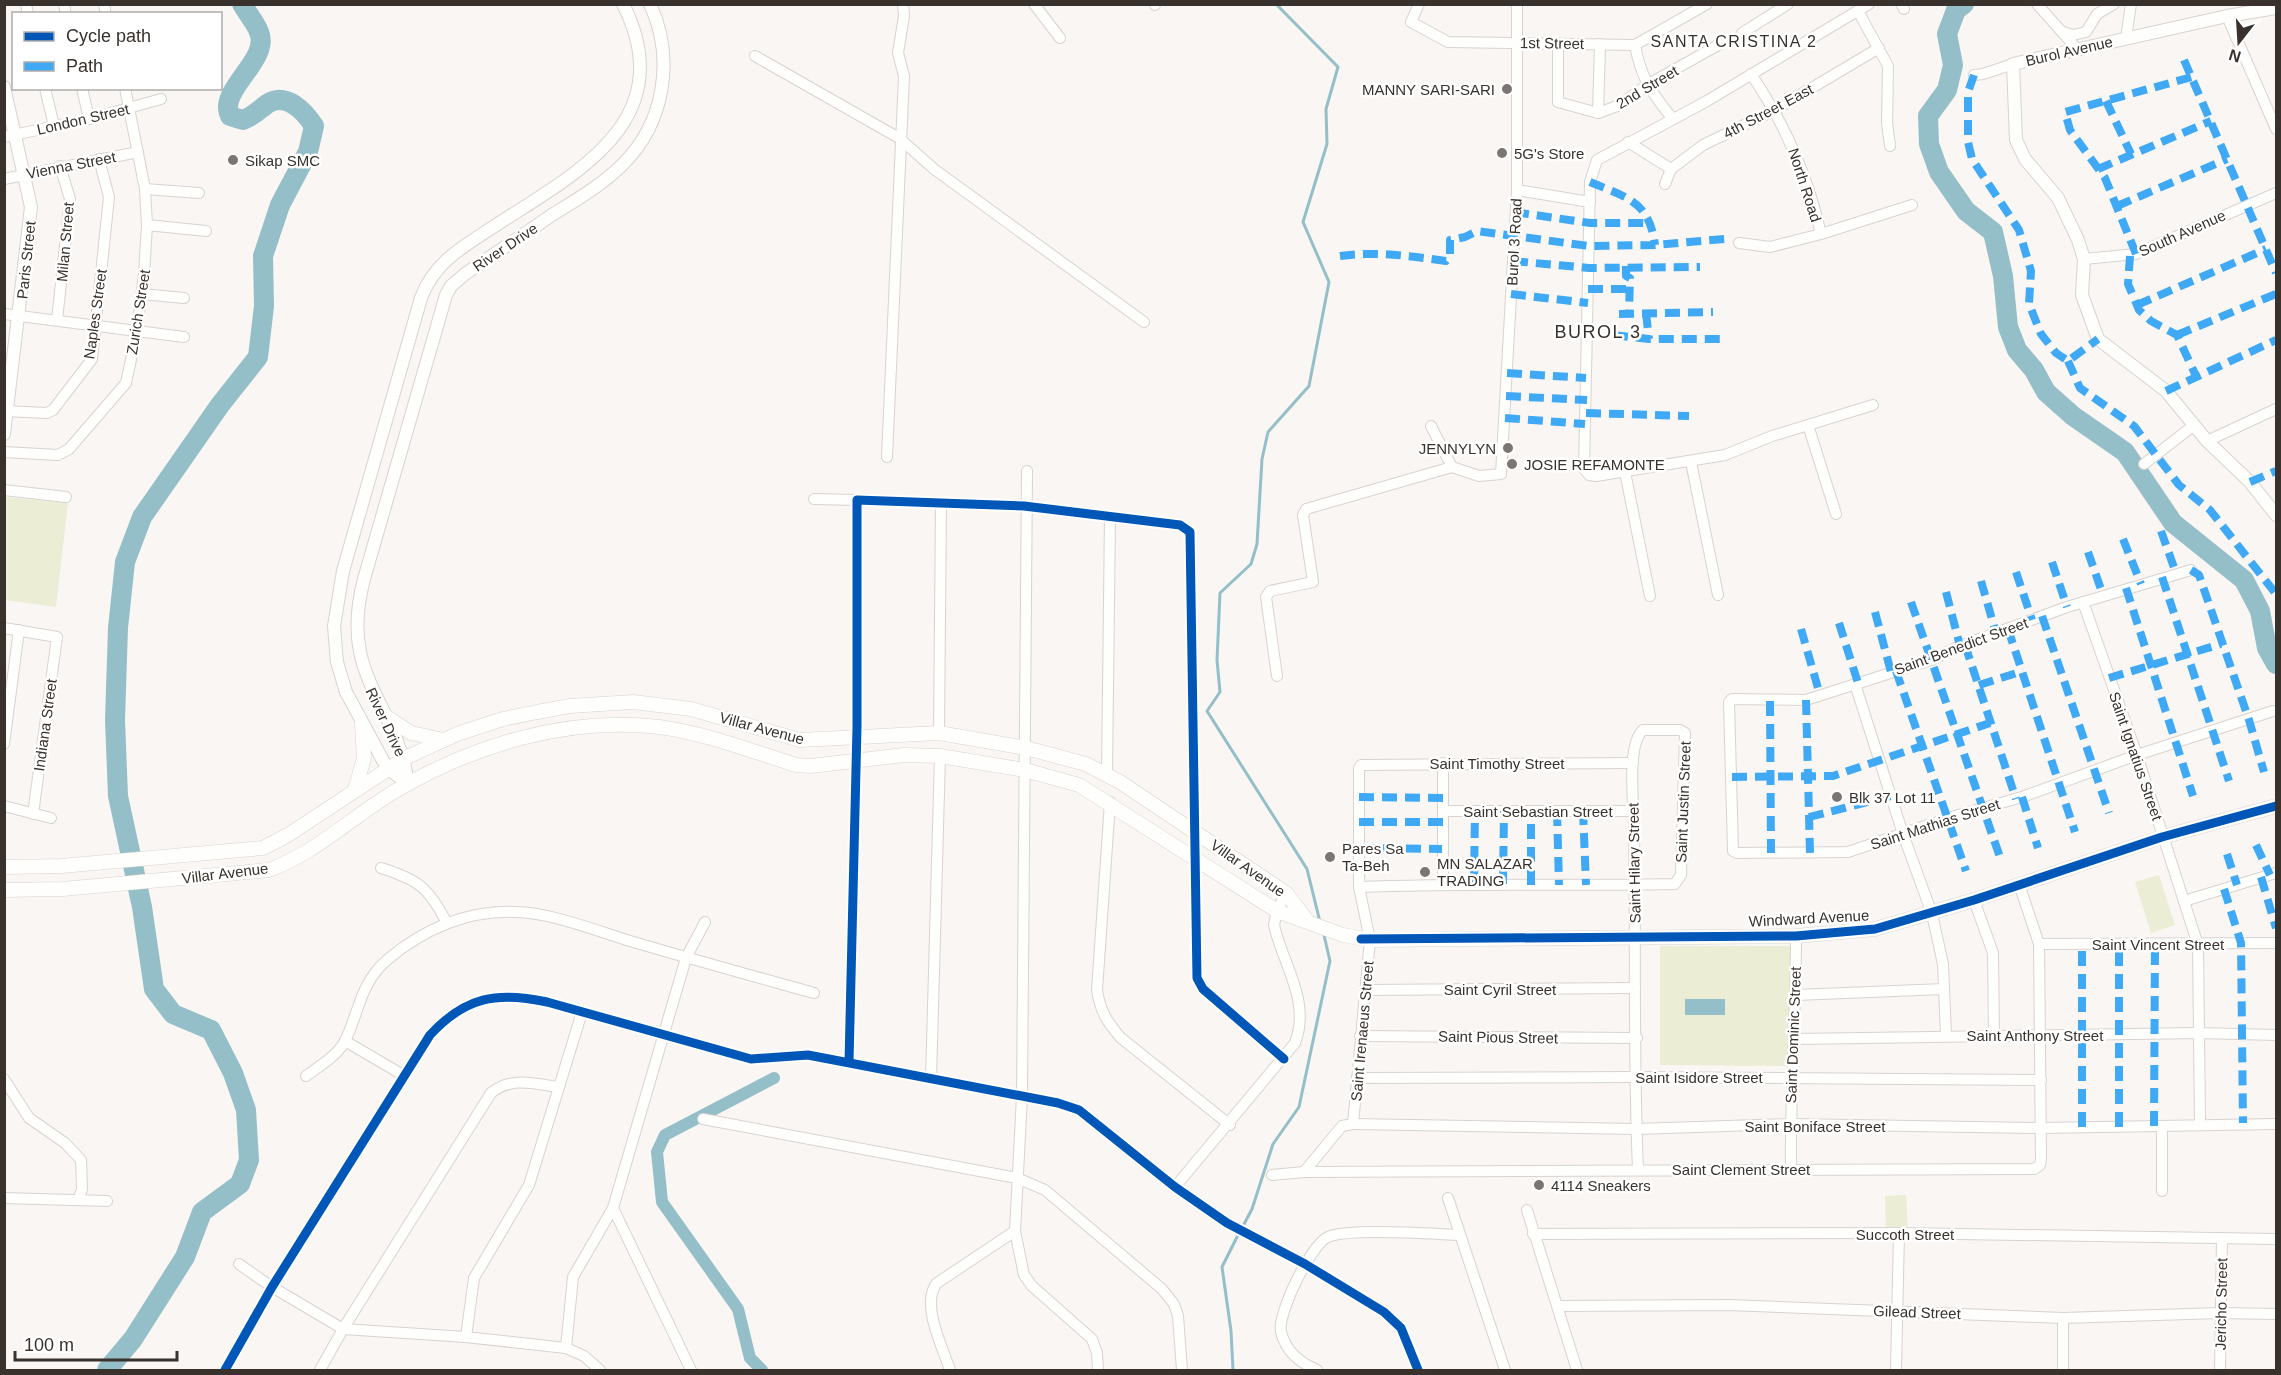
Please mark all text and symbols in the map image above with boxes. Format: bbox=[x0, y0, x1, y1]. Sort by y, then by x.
legend bbox=[12, 12, 222, 90]
north arrow bbox=[2209, 12, 2269, 72]
text: Cycle path bbox=[66, 26, 151, 46]
district label: SANTA CRISTINA 2 bbox=[1651, 33, 1817, 50]
street label: Burol Avenue bbox=[2024, 33, 2114, 69]
street label: 1st Street bbox=[1520, 34, 1585, 52]
text: N bbox=[2227, 46, 2243, 66]
text: Path bbox=[66, 56, 103, 76]
street label: 2nd Street bbox=[1613, 61, 1682, 112]
street label: 4th Street East bbox=[1720, 80, 1817, 142]
place label: MANNY SARI-SARI bbox=[1362, 81, 1495, 98]
marker: MANNY SARI-SARI bbox=[1500, 82, 1514, 96]
street label: London Street bbox=[35, 100, 132, 138]
place label: 5G's Store bbox=[1514, 145, 1584, 162]
marker: 5G's Store bbox=[1495, 146, 1509, 160]
street label: North Road bbox=[1785, 146, 1825, 224]
street label: Vienna Street bbox=[25, 148, 118, 182]
place label: Sikap SMC bbox=[245, 152, 320, 169]
marker: Sikap SMC bbox=[226, 153, 240, 167]
street label: Burol 3 Road bbox=[1503, 198, 1525, 286]
street label: Milan Street bbox=[53, 201, 77, 283]
street label: South Avenue bbox=[2136, 206, 2228, 260]
street label: Paris Street bbox=[13, 219, 39, 300]
street label: River Drive bbox=[469, 219, 541, 275]
street label: Naples Street bbox=[80, 267, 110, 360]
street label: Zurich Street bbox=[123, 267, 153, 356]
district label: BUROL 3 bbox=[1555, 322, 1641, 342]
place label: JENNYLYN bbox=[1419, 440, 1496, 457]
marker: JENNYLYN bbox=[1501, 441, 1515, 455]
place label: JOSIE REFAMONTE bbox=[1524, 456, 1665, 473]
marker: JOSIE REFAMONTE bbox=[1505, 457, 1519, 471]
street label: Saint Benedict Street bbox=[1892, 614, 2031, 678]
street label: Indiana Street bbox=[30, 677, 60, 772]
street label: River Drive bbox=[363, 685, 409, 759]
street label: Saint Ignatius Street bbox=[2106, 689, 2166, 823]
street label: Villar Avenue bbox=[718, 709, 806, 747]
street label: Saint Justin Street bbox=[1672, 740, 1694, 863]
street label: Saint Timothy Street bbox=[1429, 755, 1565, 772]
place label: Blk 37 Lot 11 bbox=[1849, 789, 1935, 806]
marker: Blk 37 Lot 11 bbox=[1830, 790, 1844, 804]
street label: Saint Mathias Street bbox=[1868, 795, 2003, 853]
street label: Saint Hilary Street bbox=[1624, 802, 1644, 924]
street label: Saint Sebastian Street bbox=[1463, 803, 1613, 820]
street label: Villar Avenue bbox=[1207, 836, 1289, 900]
place label: Pares Sa Ta-Beh bbox=[1342, 840, 1404, 874]
marker: Pares Sa Ta-Beh bbox=[1323, 850, 1337, 864]
place label: MN SALAZAR TRADING bbox=[1437, 855, 1533, 889]
street label: Villar Avenue bbox=[181, 859, 269, 887]
marker: MN SALAZAR TRADING bbox=[1418, 865, 1432, 879]
street label: Windward Avenue bbox=[1748, 906, 1870, 930]
street label: Saint Vincent Street bbox=[2092, 936, 2225, 953]
street label: Saint Irenaeus Street bbox=[1347, 959, 1377, 1102]
street label: Saint Dominic Street bbox=[1782, 966, 1804, 1104]
street label: Saint Cyril Street bbox=[1444, 981, 1557, 998]
street label: Saint Pious Street bbox=[1438, 1027, 1559, 1047]
street label: Saint Anthony Street bbox=[1967, 1027, 2104, 1044]
street label: Saint Isidore Street bbox=[1635, 1069, 1764, 1086]
street label: Saint Boniface Street bbox=[1745, 1118, 1886, 1135]
street label: Saint Clement Street bbox=[1672, 1161, 1811, 1178]
place label: 4114 Sneakers bbox=[1551, 1177, 1651, 1194]
marker: 4114 Sneakers bbox=[1532, 1178, 1546, 1192]
street label: Succoth Street bbox=[1856, 1226, 1955, 1243]
street label: Jericho Street bbox=[2212, 1257, 2230, 1350]
street label: Gilead Street bbox=[1873, 1302, 1962, 1322]
scale bar bbox=[15, 1324, 177, 1362]
text: 100 m bbox=[24, 1335, 74, 1355]

